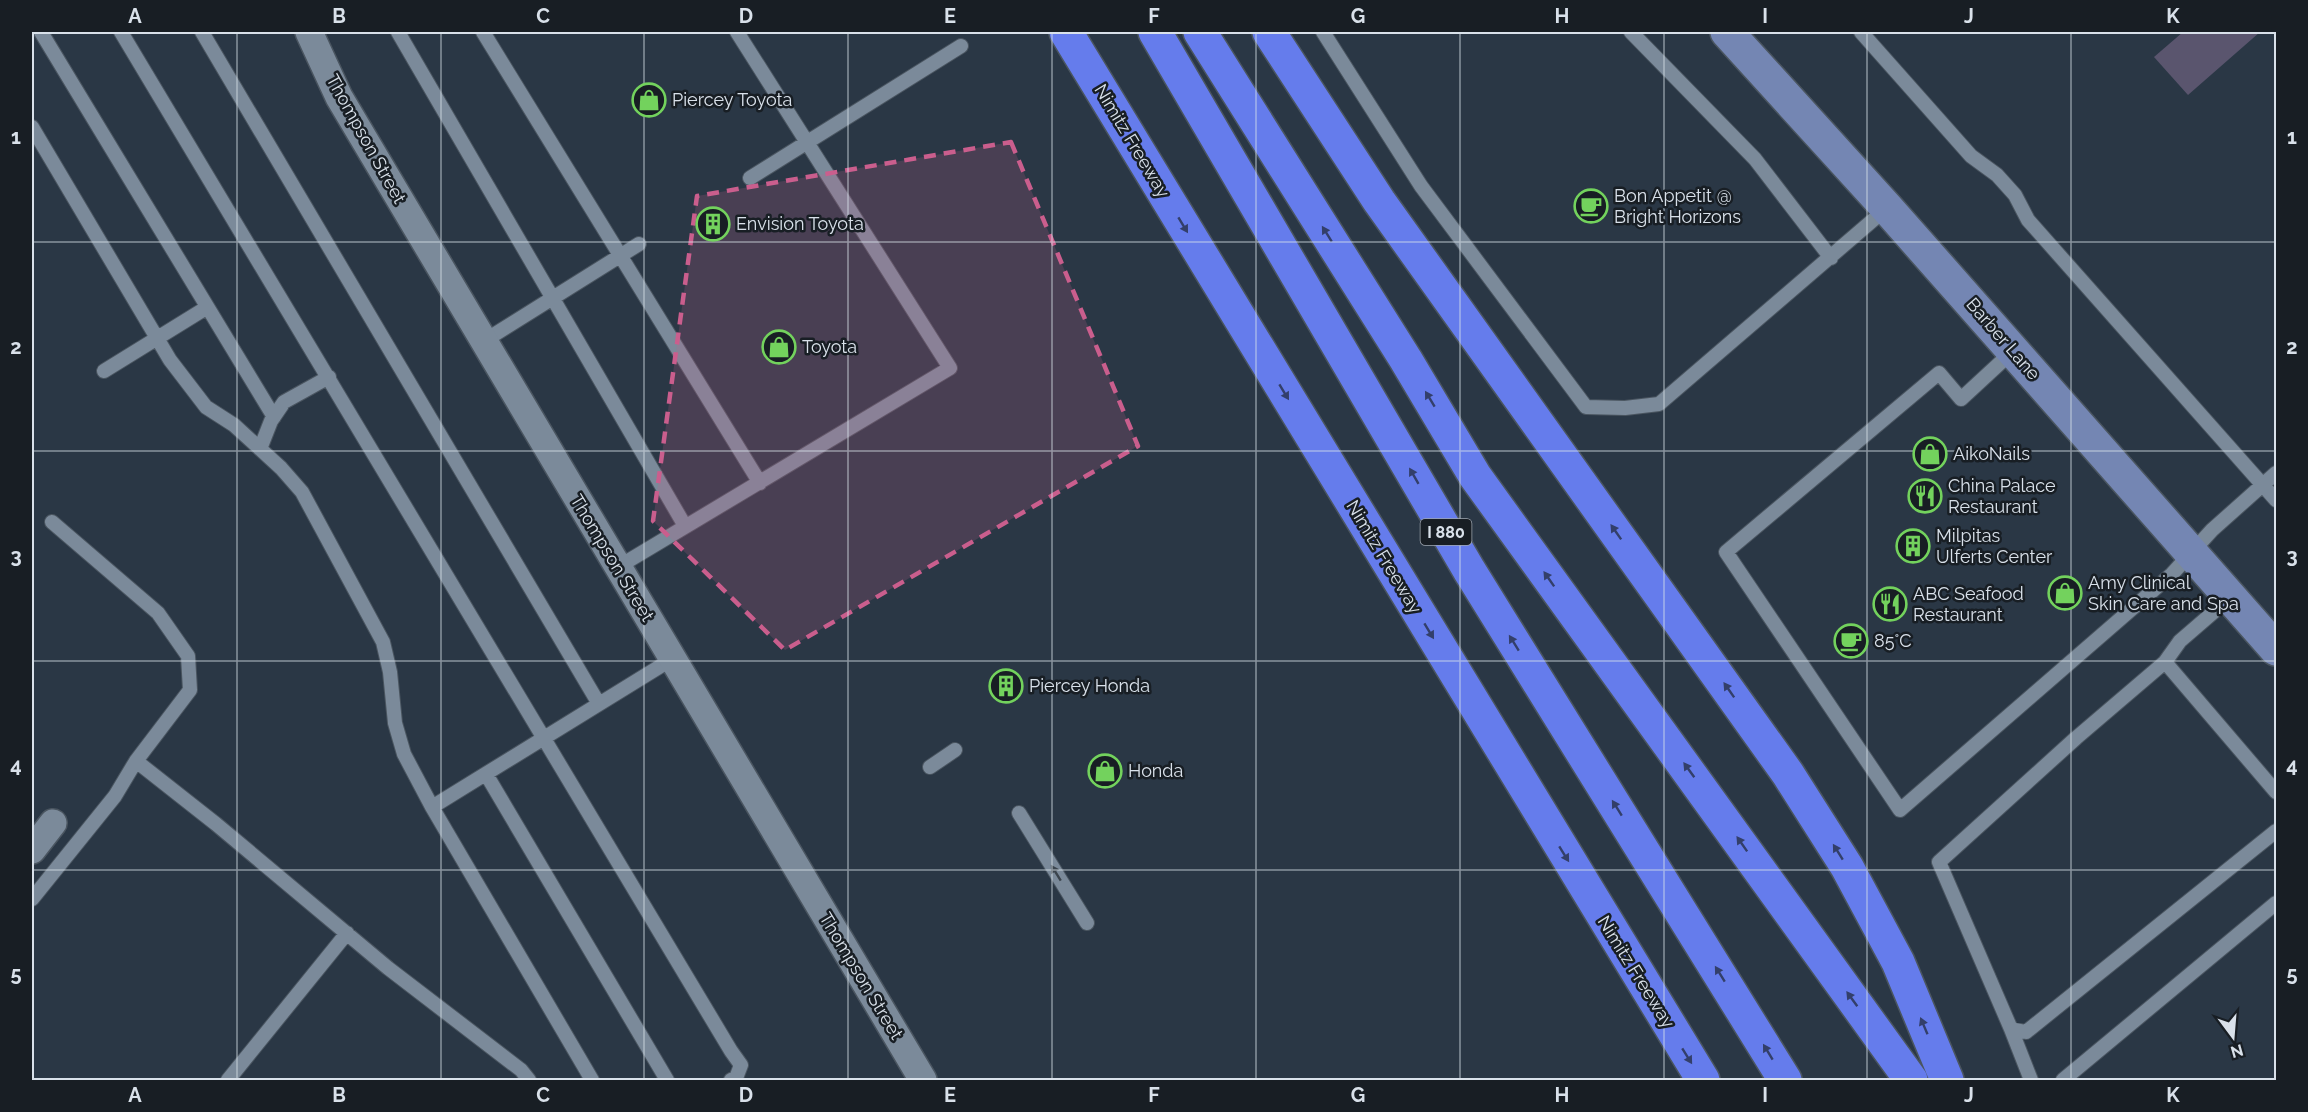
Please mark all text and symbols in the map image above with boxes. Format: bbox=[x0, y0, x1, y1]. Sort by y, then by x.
text: A bbox=[128, 4, 142, 28]
text: B bbox=[332, 4, 346, 28]
text: C bbox=[536, 4, 550, 28]
text: D bbox=[739, 4, 753, 28]
text: E bbox=[944, 4, 956, 28]
text: F bbox=[1148, 4, 1160, 28]
text: G bbox=[1351, 4, 1365, 28]
text: H bbox=[1555, 4, 1569, 28]
text: I bbox=[1762, 4, 1768, 28]
text: J bbox=[1964, 4, 1974, 28]
text: K bbox=[2166, 4, 2180, 28]
street label: Thompson Street bbox=[322, 71, 411, 207]
street label: Nimitz Freeway bbox=[1090, 80, 1175, 201]
shop icon: Piercey Toyota bbox=[631, 82, 667, 118]
place label: Piercey Toyota bbox=[672, 89, 792, 110]
text: 1 bbox=[11, 125, 21, 149]
text: 1 bbox=[2287, 125, 2297, 149]
place label: Bon Appetit @ Bright Horizons bbox=[1614, 185, 1741, 227]
cafe icon: Bon Appetit @ Bright Horizons bbox=[1573, 188, 1609, 224]
building icon: Envision Toyota bbox=[695, 206, 731, 242]
place label: Envision Toyota bbox=[736, 213, 864, 234]
one-way arrow bbox=[1178, 217, 1189, 233]
one-way arrow bbox=[1322, 225, 1333, 242]
street label: Barber Lane bbox=[1962, 293, 2045, 384]
shop icon: Toyota bbox=[761, 329, 797, 365]
text: 2 bbox=[10, 335, 22, 359]
text: 2 bbox=[2286, 335, 2298, 359]
place label: Toyota bbox=[802, 336, 857, 357]
one-way arrow bbox=[1279, 384, 1290, 400]
one-way arrow bbox=[1424, 391, 1435, 407]
shop icon: AikoNails bbox=[1912, 436, 1948, 472]
place label: AikoNails bbox=[1953, 443, 2030, 464]
one-way arrow bbox=[1409, 467, 1419, 484]
place label: China Palace Restaurant bbox=[1948, 475, 2056, 517]
restaurant icon: China Palace Restaurant bbox=[1907, 478, 1943, 514]
street label: Thompson Street bbox=[566, 491, 659, 625]
street label: Nimitz Freeway bbox=[1342, 496, 1427, 617]
road number: I 880 bbox=[1420, 519, 1472, 545]
one-way arrow bbox=[1610, 524, 1622, 540]
place label: Milpitas Ulferts Center bbox=[1936, 525, 2053, 567]
building icon: Milpitas Ulferts Center bbox=[1895, 528, 1931, 564]
text: 3 bbox=[10, 544, 22, 568]
text: 3 bbox=[2286, 544, 2298, 568]
one-way arrow bbox=[1543, 572, 1555, 588]
place label: Amy Clinical Skin Care and Spa bbox=[2088, 572, 2239, 614]
shop icon: Amy Clinical Skin Care and Spa bbox=[2047, 575, 2083, 611]
place label: ABC Seafood Restaurant bbox=[1913, 583, 2024, 625]
restaurant icon: ABC Seafood Restaurant bbox=[1872, 586, 1908, 622]
one-way arrow bbox=[1423, 623, 1434, 639]
cafe icon: 85°C bbox=[1833, 623, 1869, 659]
place label: 85°C bbox=[1874, 630, 1912, 651]
one-way arrow bbox=[1508, 635, 1519, 651]
building icon: Piercey Honda bbox=[988, 668, 1024, 704]
place label: Piercey Honda bbox=[1029, 675, 1150, 696]
one-way arrow bbox=[1723, 683, 1735, 699]
text: 4 bbox=[10, 753, 22, 777]
shop icon: Honda bbox=[1087, 753, 1123, 789]
text: 4 bbox=[2286, 753, 2298, 777]
place label: Honda bbox=[1128, 760, 1183, 781]
one-way arrow bbox=[1683, 763, 1695, 779]
one-way arrow bbox=[1611, 800, 1622, 816]
one-way arrow bbox=[1736, 837, 1748, 853]
one-way arrow bbox=[1832, 844, 1843, 860]
one-way arrow bbox=[1558, 845, 1569, 862]
one-way arrow bbox=[1051, 865, 1062, 881]
street label: Thompson Street bbox=[815, 909, 908, 1043]
street label: Nimitz Freeway bbox=[1594, 912, 1679, 1032]
text: 5 bbox=[10, 962, 22, 986]
text: 5 bbox=[2286, 962, 2298, 986]
one-way arrow bbox=[1714, 966, 1725, 982]
one-way arrow bbox=[1847, 991, 1859, 1006]
north arrow bbox=[2203, 1007, 2263, 1067]
one-way arrow bbox=[1919, 1017, 1929, 1035]
text: N bbox=[2229, 1040, 2245, 1062]
one-way arrow bbox=[1762, 1044, 1773, 1060]
one-way arrow bbox=[1682, 1048, 1693, 1064]
text: A bbox=[128, 1083, 142, 1107]
text: B bbox=[332, 1083, 346, 1107]
text: C bbox=[536, 1083, 550, 1107]
text: D bbox=[739, 1083, 753, 1107]
text: E bbox=[944, 1083, 956, 1107]
text: F bbox=[1148, 1083, 1160, 1107]
text: G bbox=[1351, 1083, 1365, 1107]
text: H bbox=[1555, 1083, 1569, 1107]
text: I bbox=[1762, 1083, 1768, 1107]
text: J bbox=[1964, 1083, 1974, 1107]
text: K bbox=[2166, 1083, 2180, 1107]

